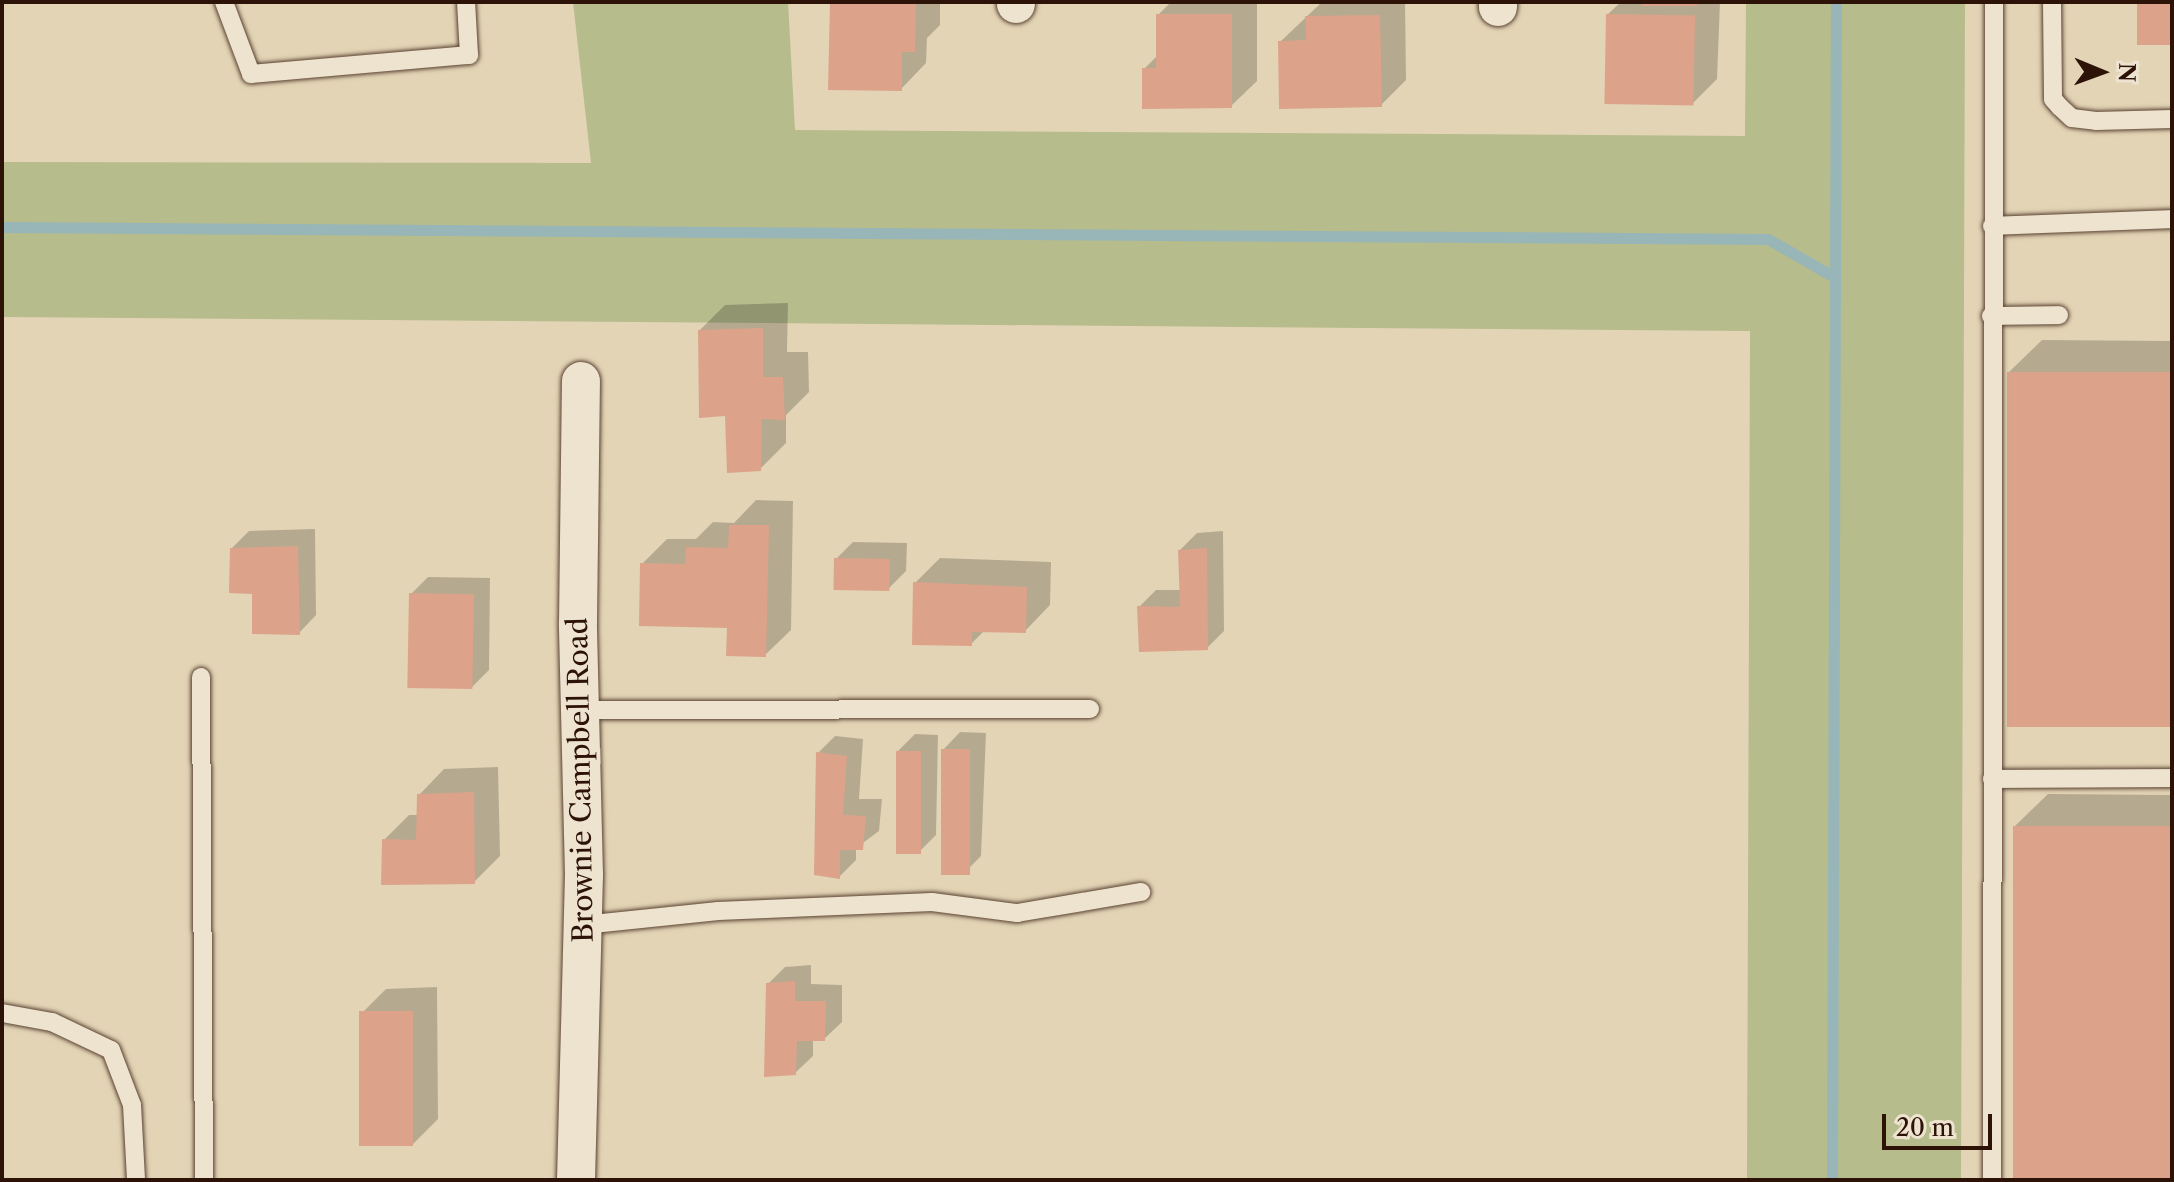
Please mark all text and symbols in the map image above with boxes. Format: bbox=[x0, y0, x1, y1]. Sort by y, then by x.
north arrow bbox=[2062, 32, 2142, 112]
text: N bbox=[2113, 63, 2140, 82]
street label: Brownie Campbell Road bbox=[560, 617, 600, 943]
scale bar bbox=[1886, 1098, 1996, 1148]
text: 20 m bbox=[1896, 1113, 1954, 1142]

